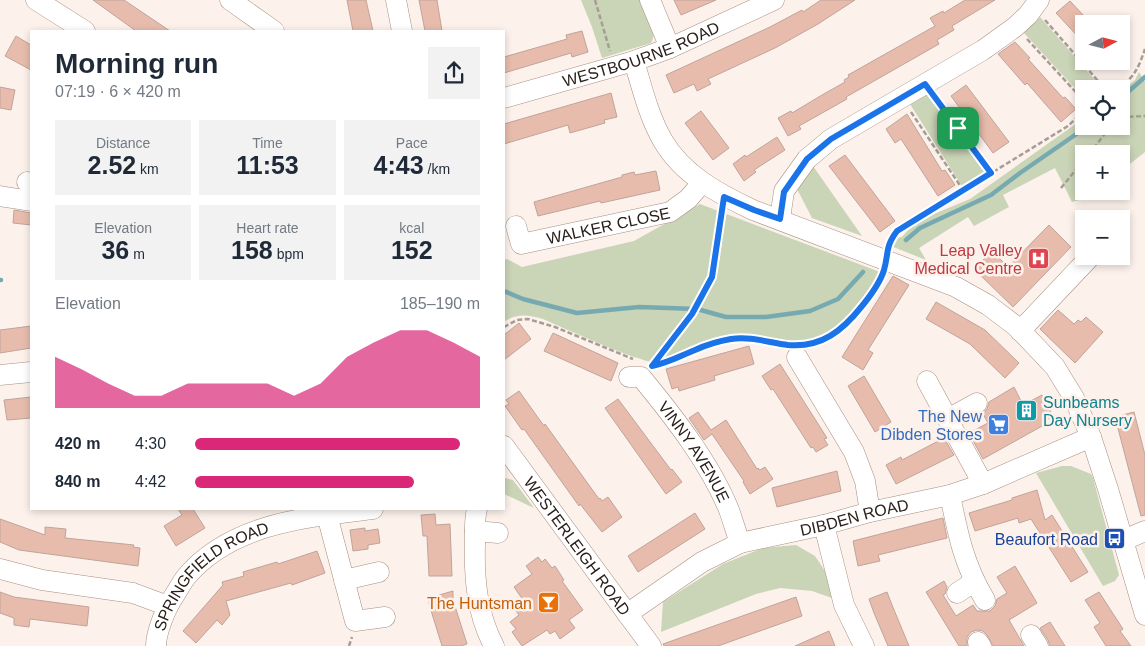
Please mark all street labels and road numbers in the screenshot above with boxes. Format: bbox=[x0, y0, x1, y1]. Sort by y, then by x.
street label: WESTBOURNE ROAD bbox=[561, 18, 722, 89]
street label: WALKER CLOSE bbox=[545, 204, 672, 247]
street label: VINNY AVENUE bbox=[655, 398, 733, 505]
street label: WESTERLEIGH ROAD bbox=[521, 474, 634, 618]
street label: DIBDEN ROAD bbox=[799, 496, 910, 538]
street label: SPRINGFIELD ROAD bbox=[151, 519, 271, 633]

